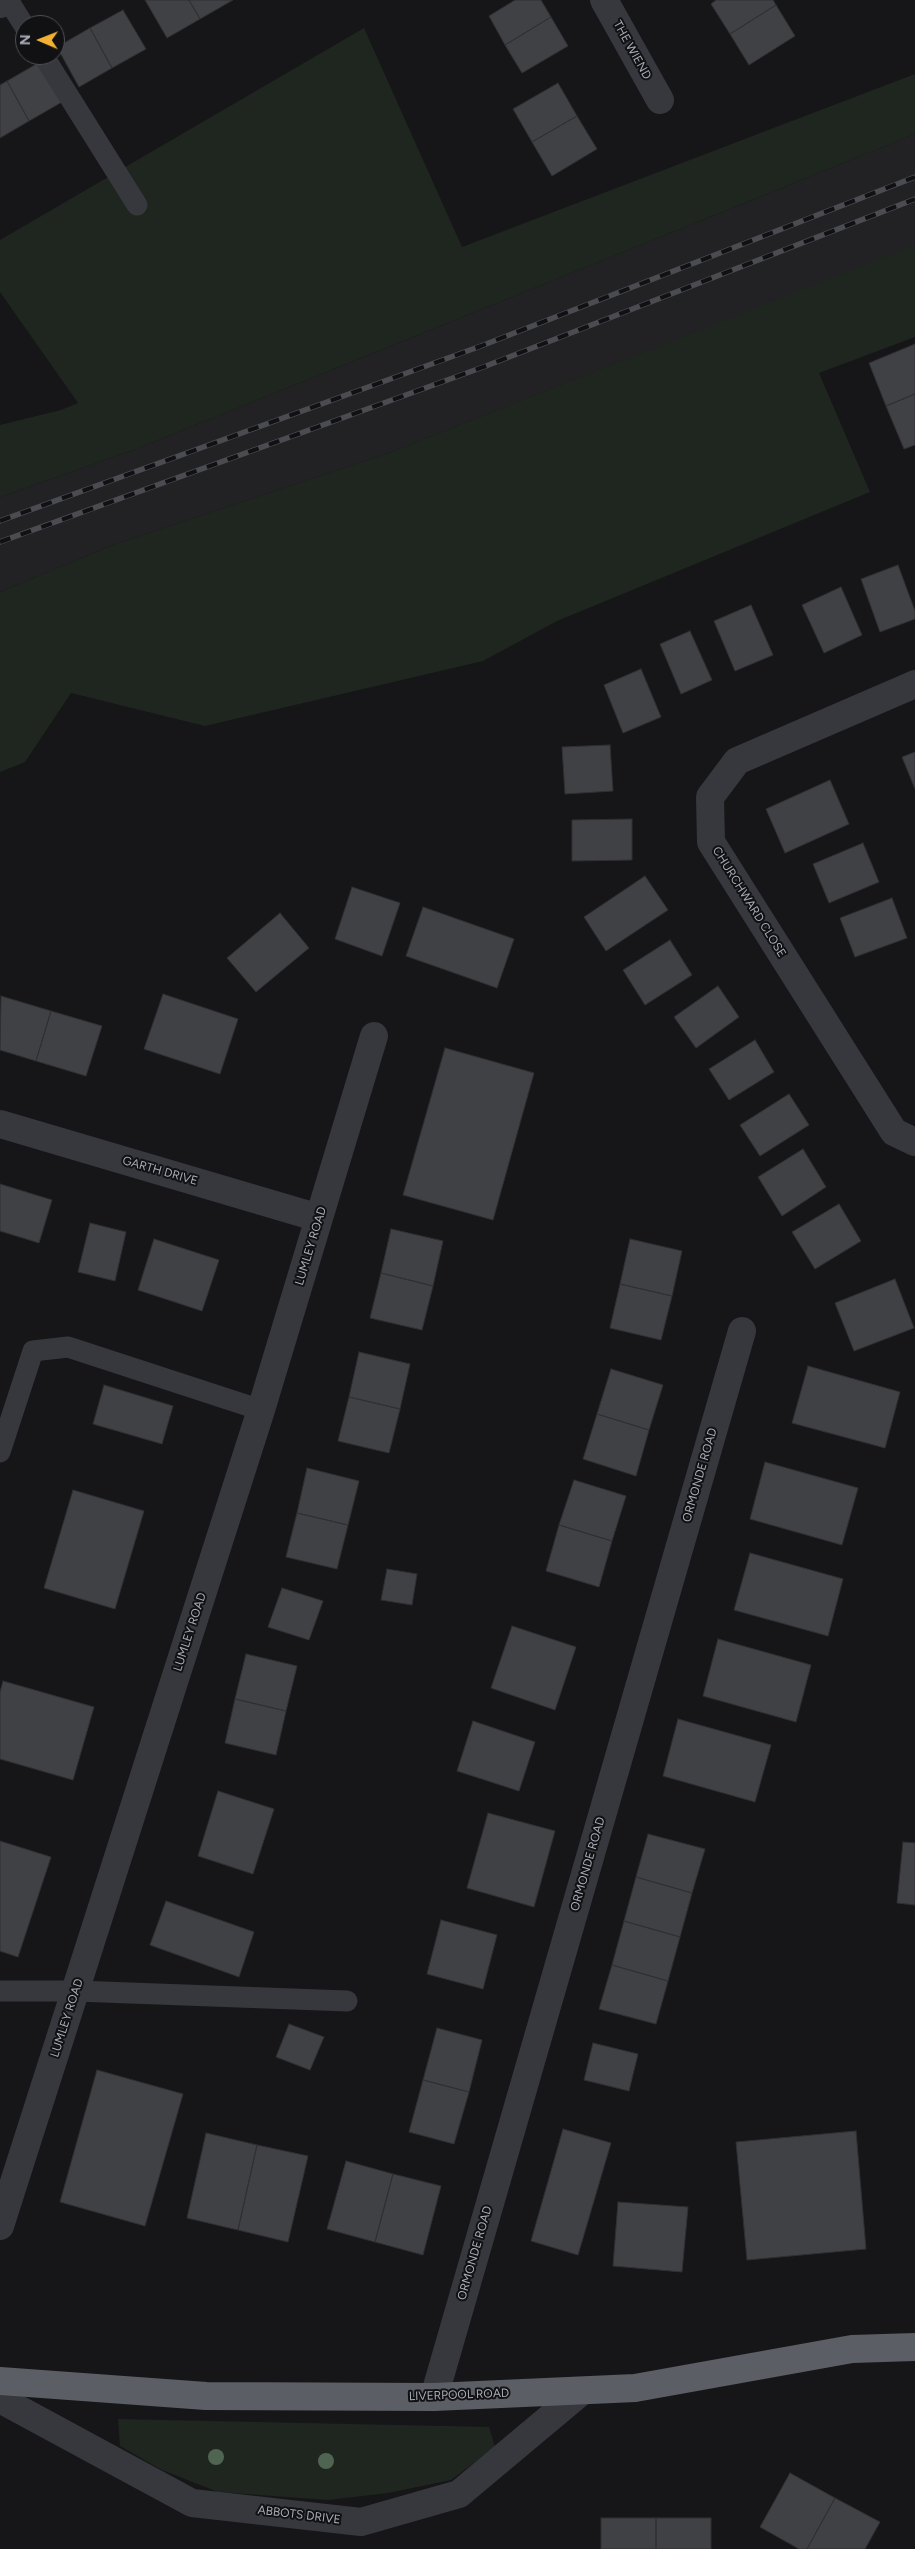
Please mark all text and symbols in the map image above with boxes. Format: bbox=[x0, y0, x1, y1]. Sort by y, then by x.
north arrow bbox=[15, 15, 65, 65]
street label: THE WIEND bbox=[610, 18, 654, 82]
text: N bbox=[17, 34, 34, 45]
street label: CHURCHWARD CLOSE bbox=[709, 844, 789, 960]
street label: GARTH DRIVE bbox=[121, 1153, 199, 1189]
street label: LUMLEY ROAD bbox=[292, 1205, 330, 1287]
street label: ORMONDE ROAD bbox=[680, 1426, 720, 1524]
street label: LUMLEY ROAD bbox=[171, 1591, 209, 1673]
street label: ORMONDE ROAD bbox=[568, 1815, 608, 1913]
street label: LUMLEY ROAD bbox=[48, 1977, 86, 2059]
street label: ORMONDE ROAD bbox=[455, 2204, 495, 2302]
street label: LIVERPOOL ROAD bbox=[409, 2386, 509, 2404]
street label: ABBOTS DRIVE bbox=[257, 2503, 341, 2527]

